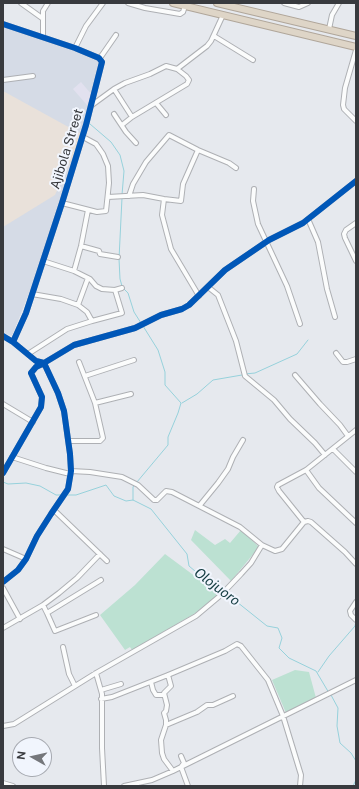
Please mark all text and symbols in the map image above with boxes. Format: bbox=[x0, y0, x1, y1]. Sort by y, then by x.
street label: Ajibola Street bbox=[47, 107, 87, 191]
water label: Olojuoro bbox=[191, 564, 243, 610]
north arrow bbox=[12, 737, 52, 777]
text: N bbox=[15, 750, 28, 761]

